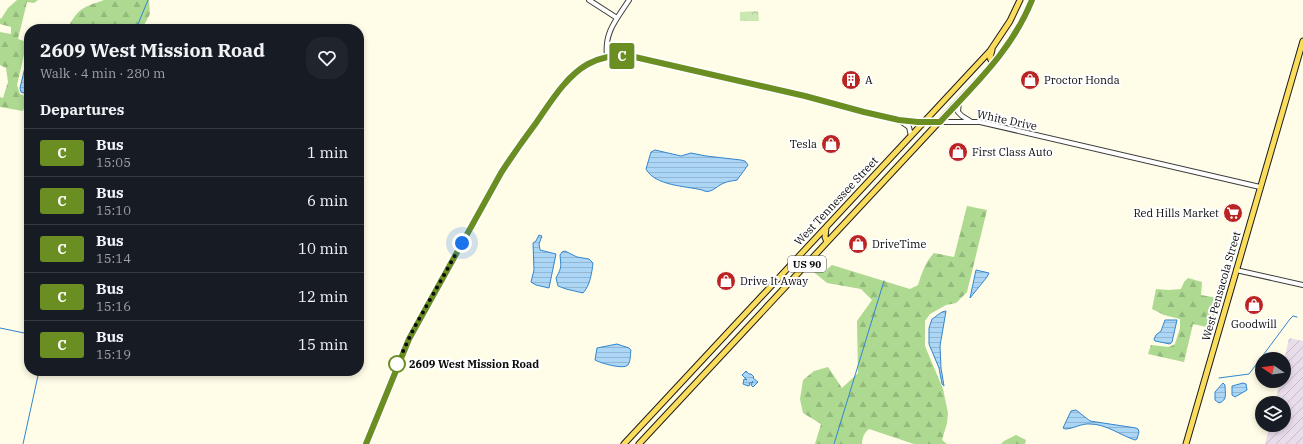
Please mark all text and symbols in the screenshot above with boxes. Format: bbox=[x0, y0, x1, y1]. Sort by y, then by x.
button: heart bbox=[306, 37, 348, 79]
text: 2609 West Mission Road bbox=[40, 38, 265, 62]
line badge: C bbox=[609, 43, 635, 69]
text: C bbox=[617, 47, 627, 65]
text: Walk · 4 min · 280 m bbox=[40, 65, 165, 82]
building icon: A bbox=[840, 69, 862, 91]
shop icon: Proctor Honda bbox=[1019, 69, 1041, 91]
place label: A bbox=[865, 73, 873, 87]
place label: Proctor Honda bbox=[1044, 73, 1120, 87]
text: Departures bbox=[40, 100, 124, 119]
street label: White Drive bbox=[976, 107, 1038, 133]
shop icon: Tesla bbox=[820, 133, 842, 155]
text: Bus bbox=[96, 135, 124, 154]
place label: Tesla bbox=[790, 137, 817, 151]
shop icon: First Class Auto bbox=[947, 141, 969, 163]
text: 1 min bbox=[307, 143, 348, 162]
text: C bbox=[57, 144, 67, 162]
place label: First Class Auto bbox=[972, 145, 1053, 159]
text: 15:05 bbox=[96, 154, 131, 171]
street label: West Tennessee Street bbox=[791, 154, 881, 248]
text: Bus bbox=[96, 183, 124, 202]
text: 6 min bbox=[307, 191, 348, 210]
text: C bbox=[57, 192, 67, 210]
text: 15:10 bbox=[96, 202, 131, 219]
supermarket icon: Red Hills Market bbox=[1222, 202, 1244, 224]
place label: Red Hills Market bbox=[1133, 206, 1219, 220]
street label: West Pensacola Street bbox=[1199, 230, 1243, 342]
text: Bus bbox=[96, 231, 124, 250]
your location bbox=[452, 233, 472, 253]
shop icon: DriveTime bbox=[847, 233, 869, 255]
place label: DriveTime bbox=[872, 237, 927, 251]
text: 10 min bbox=[298, 239, 348, 258]
text: C bbox=[57, 240, 67, 258]
text: 15:14 bbox=[96, 250, 131, 267]
road number: US 90 bbox=[788, 256, 826, 272]
shop icon: Drive It Away bbox=[715, 270, 737, 292]
place label: Drive It Away bbox=[740, 274, 808, 288]
text: Bus bbox=[96, 279, 124, 298]
text: 12 min bbox=[298, 287, 348, 306]
text: C bbox=[57, 288, 67, 306]
shop icon: Goodwill bbox=[1243, 294, 1265, 316]
text: 15:16 bbox=[96, 298, 131, 315]
place label: Goodwill bbox=[1231, 317, 1277, 331]
text: Bus bbox=[96, 327, 124, 346]
text: 15 min bbox=[298, 335, 348, 354]
text: C bbox=[57, 336, 67, 354]
text: 15:19 bbox=[96, 346, 131, 363]
north arrow bbox=[1255, 352, 1291, 388]
map controls bbox=[1255, 352, 1291, 432]
marker: 2609 West Mission Road bbox=[388, 355, 406, 373]
place label: 2609 West Mission Road bbox=[409, 357, 539, 371]
button: layers bbox=[1255, 396, 1291, 432]

